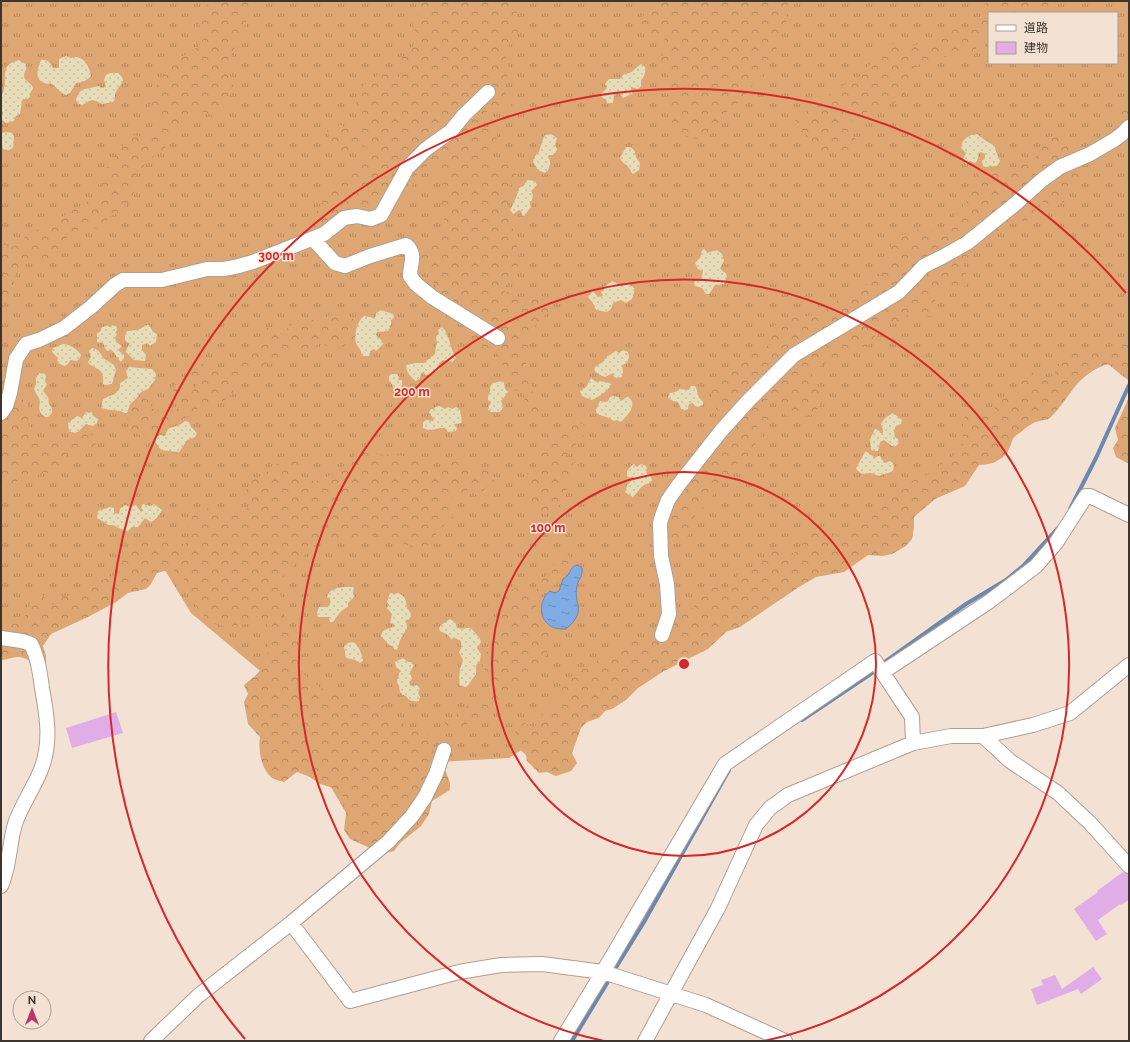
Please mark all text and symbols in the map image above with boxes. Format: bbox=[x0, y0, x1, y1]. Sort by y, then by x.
legend bbox=[988, 12, 1118, 64]
text: 道路 bbox=[1024, 21, 1048, 35]
text: 建物 bbox=[1024, 41, 1048, 55]
text: 300 m bbox=[258, 249, 294, 263]
text: 200 m bbox=[394, 385, 430, 399]
text: 100 m bbox=[531, 521, 565, 535]
centre of rings bbox=[677, 657, 691, 671]
north arrow bbox=[12, 990, 52, 1030]
text: N bbox=[28, 994, 36, 1007]

